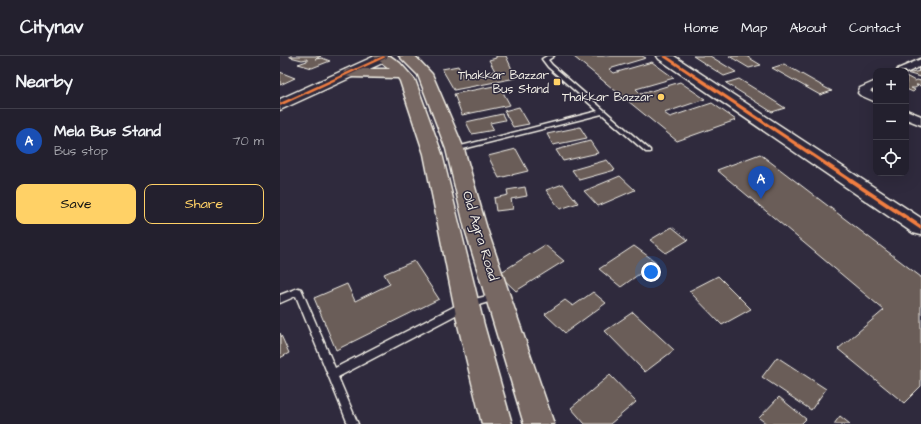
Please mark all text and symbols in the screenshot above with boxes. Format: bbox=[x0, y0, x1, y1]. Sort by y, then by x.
text: Citynav bbox=[20, 14, 83, 41]
text: Home bbox=[684, 18, 719, 38]
text: Map bbox=[741, 18, 767, 38]
text: About bbox=[789, 18, 827, 38]
text: Contact bbox=[849, 18, 901, 38]
place label: Thakkar Bazzar Bus Stand bbox=[458, 67, 549, 98]
map controls bbox=[873, 68, 909, 176]
button: + bbox=[873, 68, 909, 104]
text: Nearby bbox=[16, 70, 73, 94]
marker: Thakkar Bazzar Bus Stand bbox=[552, 77, 562, 87]
place label: Thakkar Bazzar bbox=[562, 89, 653, 106]
marker: Thakkar Bazzar bbox=[656, 92, 666, 102]
button: − bbox=[873, 104, 909, 140]
text: Mela Bus Stand bbox=[54, 121, 161, 142]
text: A bbox=[25, 132, 33, 150]
text: 70 m bbox=[232, 132, 264, 150]
button: locate bbox=[873, 140, 909, 176]
text: Bus stop bbox=[54, 142, 108, 160]
pin: A bbox=[748, 166, 774, 199]
button: Save bbox=[16, 184, 136, 224]
button: Share bbox=[144, 184, 264, 224]
street label: Old Agra Road bbox=[457, 189, 503, 283]
your location bbox=[641, 262, 661, 282]

